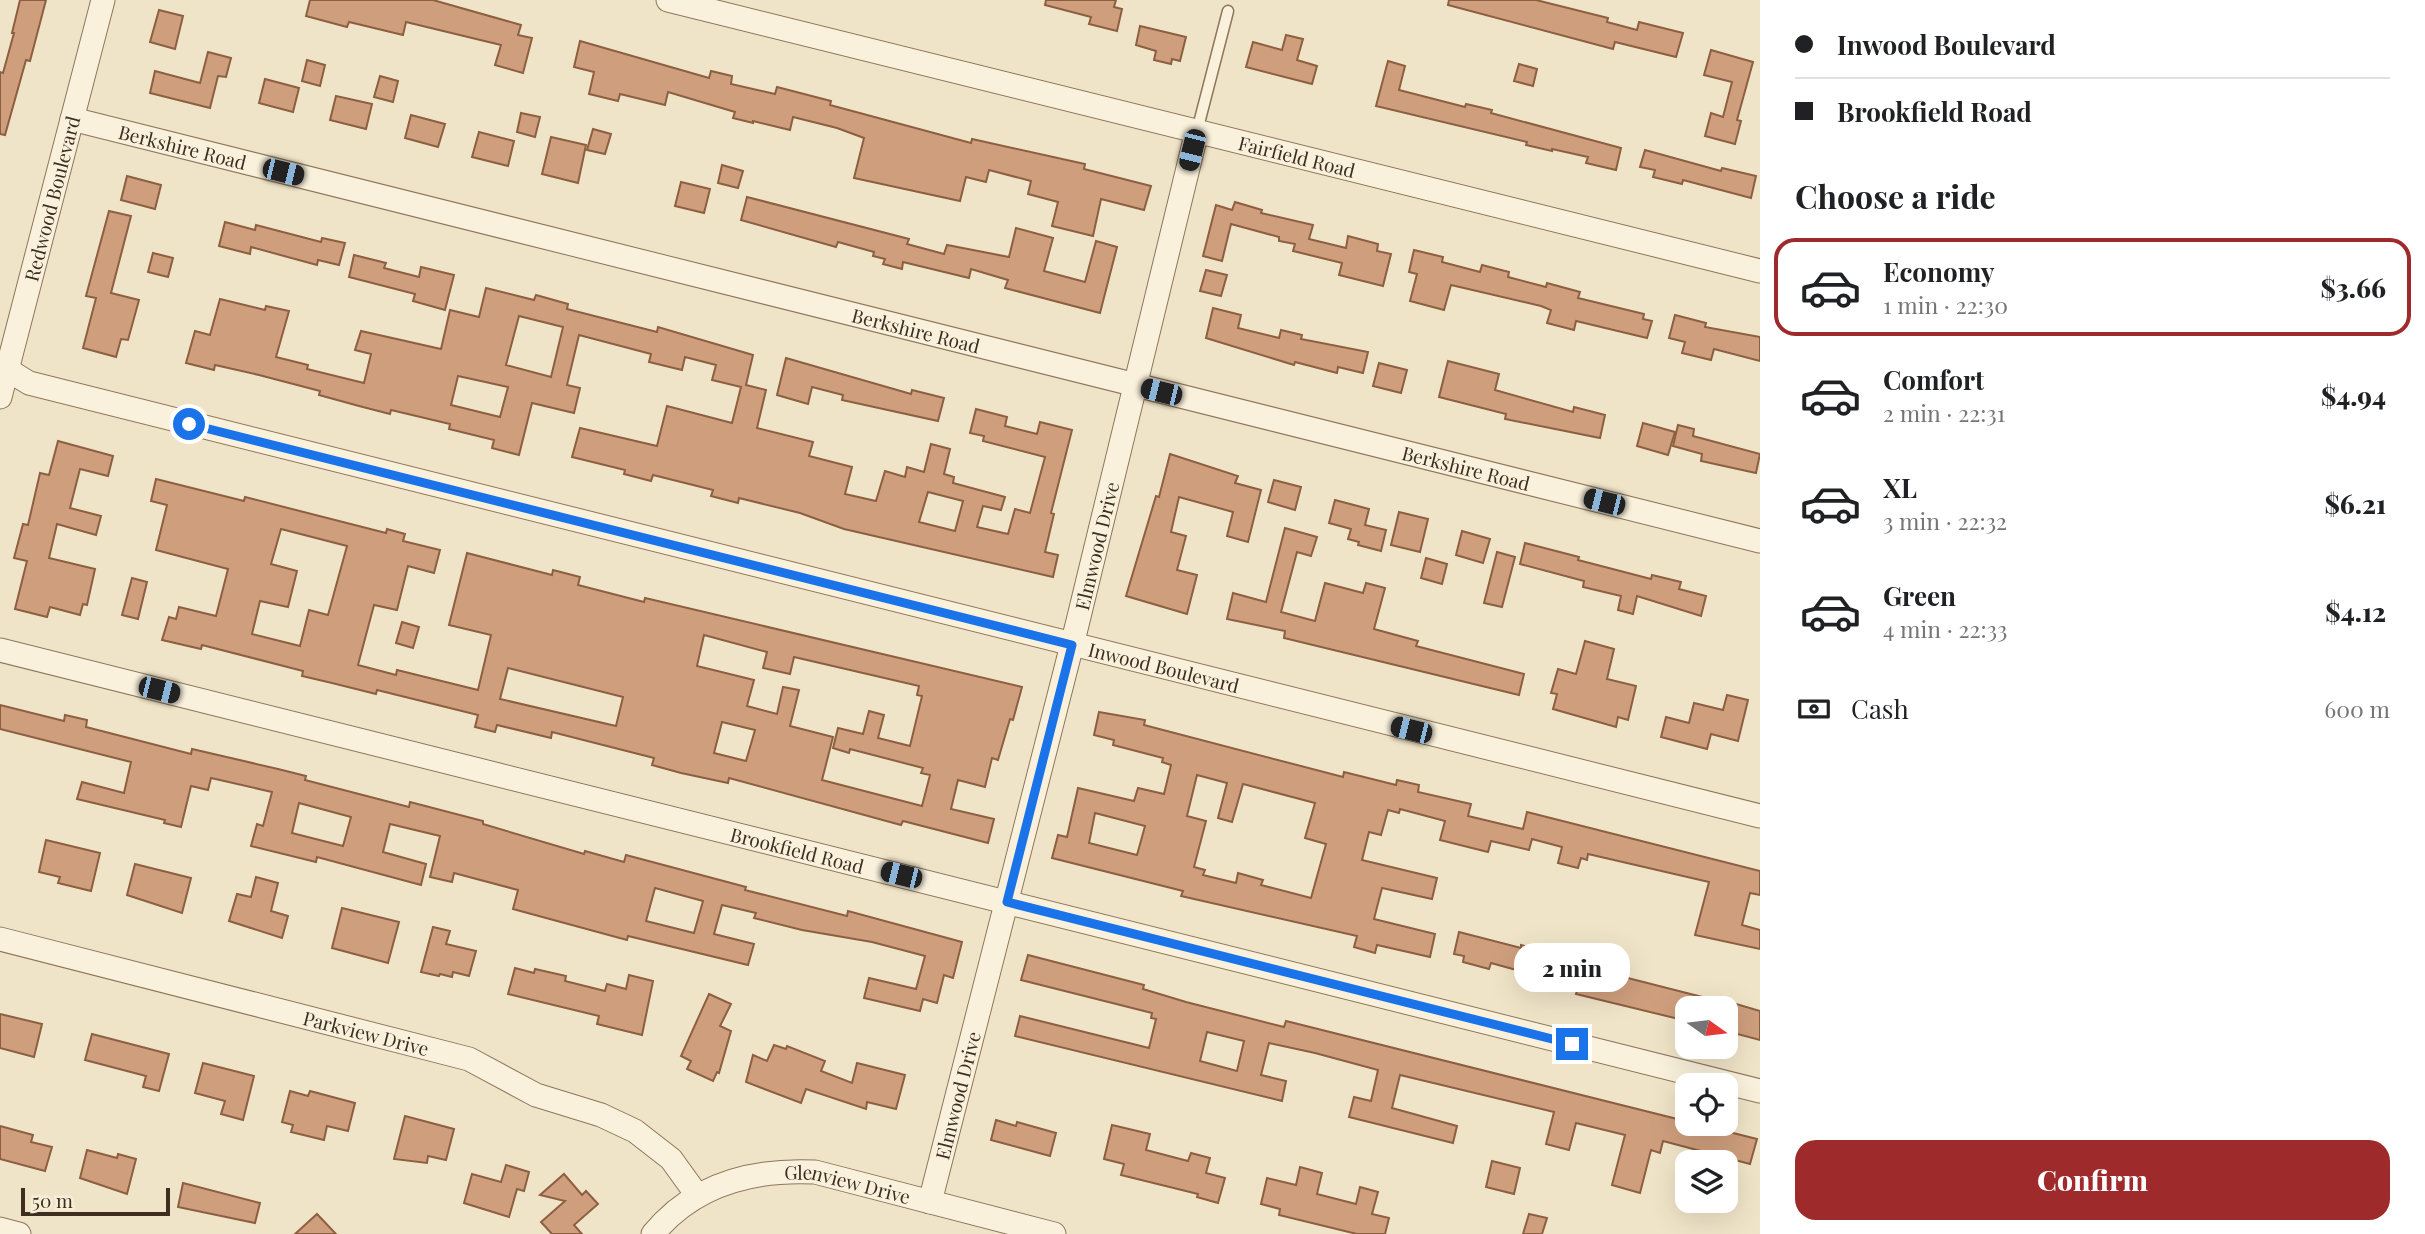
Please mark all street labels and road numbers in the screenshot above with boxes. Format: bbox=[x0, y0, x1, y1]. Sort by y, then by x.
street label: Redwood Boulevard bbox=[18, 113, 85, 284]
street label: Berkshire Road bbox=[116, 118, 249, 175]
street label: Fairfield Road bbox=[1236, 129, 1358, 183]
street label: Berkshire Road bbox=[849, 302, 983, 358]
street label: Berkshire Road bbox=[1399, 439, 1533, 496]
street label: Elmwood Drive bbox=[1068, 479, 1124, 613]
street label: Inwood Boulevard bbox=[1086, 636, 1242, 698]
street label: Brookfield Road bbox=[728, 821, 867, 879]
street label: Parkview Drive bbox=[301, 1004, 432, 1061]
street label: Elmwood Drive bbox=[928, 1029, 986, 1162]
street label: Glenview Drive bbox=[784, 1159, 913, 1209]

